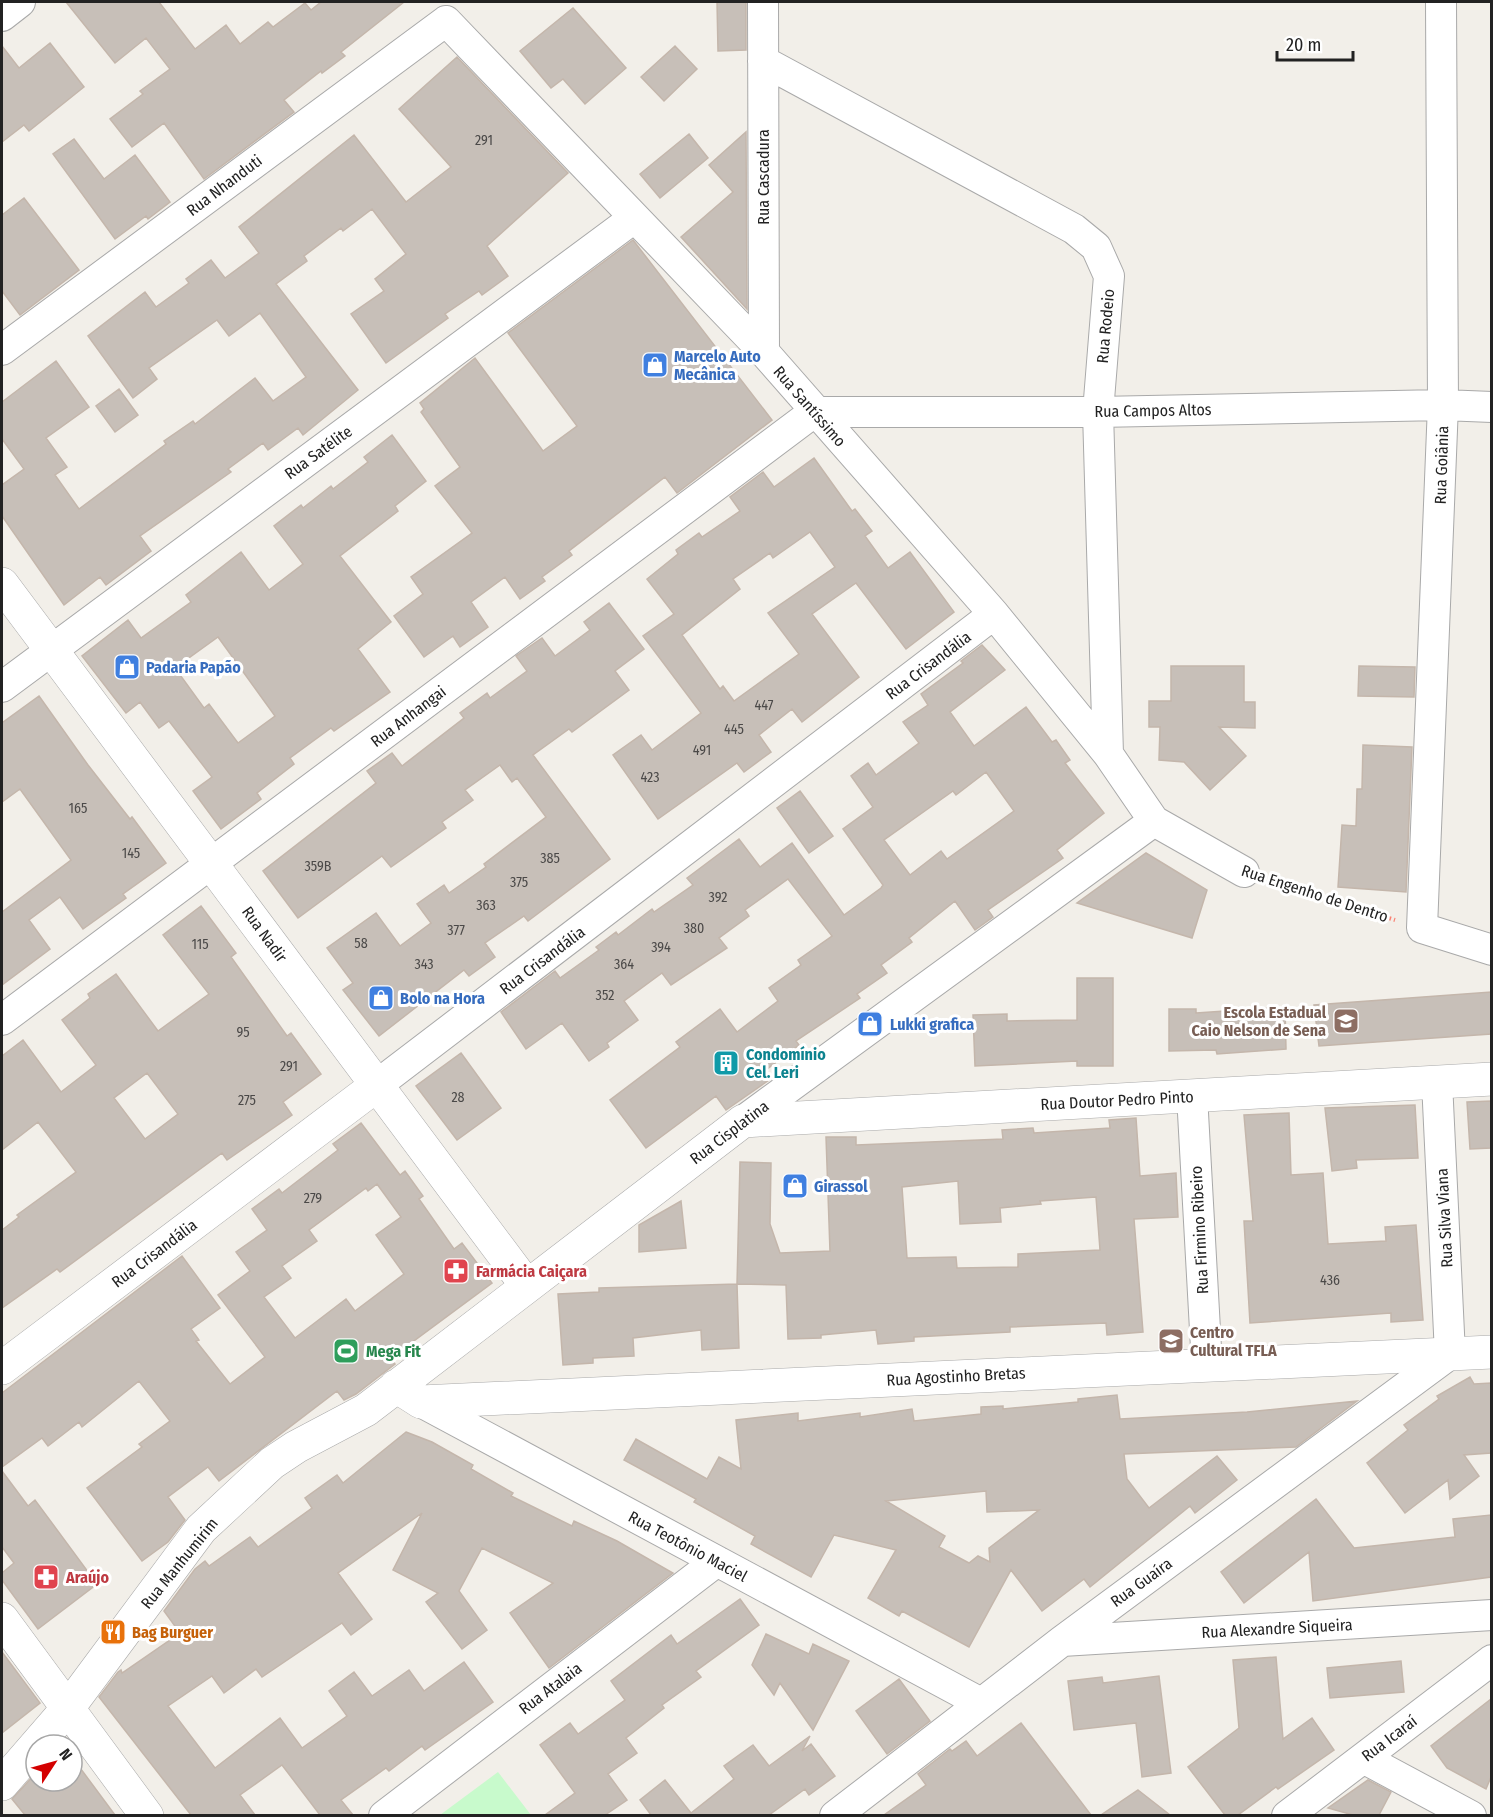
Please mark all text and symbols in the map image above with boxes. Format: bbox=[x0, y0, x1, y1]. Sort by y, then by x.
scale bar bbox=[1277, 24, 1354, 62]
text: 20 m bbox=[1286, 34, 1321, 56]
street label: Rua Cascadura bbox=[754, 129, 773, 225]
house number: 291 bbox=[475, 132, 493, 149]
street label: Rua Nhanduti bbox=[183, 151, 266, 220]
street label: Rua Rodeio bbox=[1093, 288, 1118, 364]
place label: Marcelo Auto Mecânica bbox=[674, 347, 761, 384]
shop icon: Marcelo Auto Mecânica bbox=[640, 350, 670, 380]
street label: Rua Santíssimo bbox=[770, 362, 850, 450]
street label: Rua Campos Altos bbox=[1094, 400, 1212, 421]
street label: Rua Satélite bbox=[281, 422, 356, 483]
street label: Rua Goiânia bbox=[1431, 425, 1452, 505]
street label: Rua Crisandália bbox=[882, 627, 975, 704]
shop icon: Padaria Papão bbox=[112, 652, 142, 682]
place label: Padaria Papão bbox=[146, 658, 241, 677]
street label: Rua Anhangai bbox=[367, 682, 450, 751]
house number: 447 bbox=[755, 697, 774, 714]
house number: 445 bbox=[724, 721, 744, 738]
house number: 491 bbox=[693, 742, 711, 759]
house number: 423 bbox=[640, 769, 660, 786]
house number: 165 bbox=[69, 800, 87, 817]
house number: 145 bbox=[122, 845, 140, 862]
house number: 385 bbox=[540, 850, 560, 867]
house number: 359B bbox=[305, 858, 332, 875]
street label: Rua Engenho de Dentro bbox=[1239, 861, 1391, 926]
house number: 375 bbox=[510, 874, 528, 891]
house number: 392 bbox=[709, 889, 727, 906]
house number: 363 bbox=[476, 897, 496, 914]
street label: Rua Nadir bbox=[238, 903, 291, 966]
house number: 380 bbox=[684, 920, 704, 937]
house number: 377 bbox=[447, 922, 465, 939]
street label: Rua Crisandália bbox=[496, 922, 589, 999]
house number: 58 bbox=[354, 935, 368, 952]
house number: 115 bbox=[191, 936, 209, 953]
house number: 394 bbox=[651, 939, 671, 956]
house number: 343 bbox=[414, 956, 434, 973]
house number: 364 bbox=[614, 956, 634, 973]
shop icon: Bolo na Hora bbox=[366, 983, 396, 1013]
house number: 352 bbox=[596, 987, 614, 1004]
place label: Bolo na Hora bbox=[400, 989, 485, 1008]
place label: Escola Estadual Caio Nelson de Sena bbox=[1192, 1003, 1327, 1040]
school or university icon: Escola Estadual Caio Nelson de Sena bbox=[1331, 1006, 1361, 1036]
shop icon: Lukki grafica bbox=[855, 1009, 885, 1039]
place label: Lukki grafica bbox=[890, 1015, 974, 1034]
house number: 95 bbox=[236, 1024, 250, 1041]
place label: Condomínio Cel. Leri bbox=[746, 1045, 826, 1082]
building icon: Condomínio Cel. Leri bbox=[711, 1048, 741, 1078]
house number: 291 bbox=[280, 1058, 298, 1075]
street label: Rua Doutor Pedro Pinto bbox=[1040, 1087, 1194, 1114]
house number: 28 bbox=[451, 1089, 465, 1106]
house number: 275 bbox=[238, 1092, 256, 1109]
street label: Rua Cisplatina bbox=[686, 1097, 773, 1168]
street label: Rua Firmino Ribeiro bbox=[1187, 1165, 1212, 1295]
street label: Rua Silva Viana bbox=[1432, 1168, 1457, 1268]
shop icon: Girassol bbox=[780, 1171, 810, 1201]
place label: Girassol bbox=[814, 1177, 868, 1196]
house number: 279 bbox=[304, 1190, 322, 1207]
street label: Rua Crisandália bbox=[108, 1215, 201, 1292]
pharmacy icon: Farmácia Caiçara bbox=[441, 1256, 471, 1286]
place label: Farmácia Caiçara bbox=[476, 1262, 587, 1282]
house number: 436 bbox=[1320, 1272, 1340, 1289]
place label: Centro Cultural TFLA bbox=[1190, 1323, 1277, 1360]
school or university icon: Centro Cultural TFLA bbox=[1156, 1326, 1186, 1356]
sports icon: Mega Fit bbox=[331, 1336, 361, 1366]
place label: Mega Fit bbox=[366, 1342, 421, 1361]
street label: Rua Agostinho Bretas bbox=[886, 1363, 1026, 1390]
street label: Rua Teotônio Maciel bbox=[625, 1507, 750, 1586]
street label: Rua Manhumirim bbox=[137, 1514, 222, 1613]
street label: Rua Guaíra bbox=[1107, 1554, 1176, 1611]
pharmacy icon: Araújo bbox=[31, 1562, 61, 1592]
place label: Araújo bbox=[65, 1568, 109, 1587]
street label: Rua Alexandre Siqueira bbox=[1201, 1615, 1353, 1642]
restaurant icon: Bag Burguer bbox=[98, 1617, 128, 1647]
place label: Bag Burguer bbox=[132, 1623, 213, 1642]
street label: Rua Atalaia bbox=[515, 1659, 586, 1718]
street label: Rua Icaraí bbox=[1358, 1711, 1421, 1765]
north arrow bbox=[24, 1733, 84, 1793]
text: N bbox=[55, 1745, 76, 1764]

